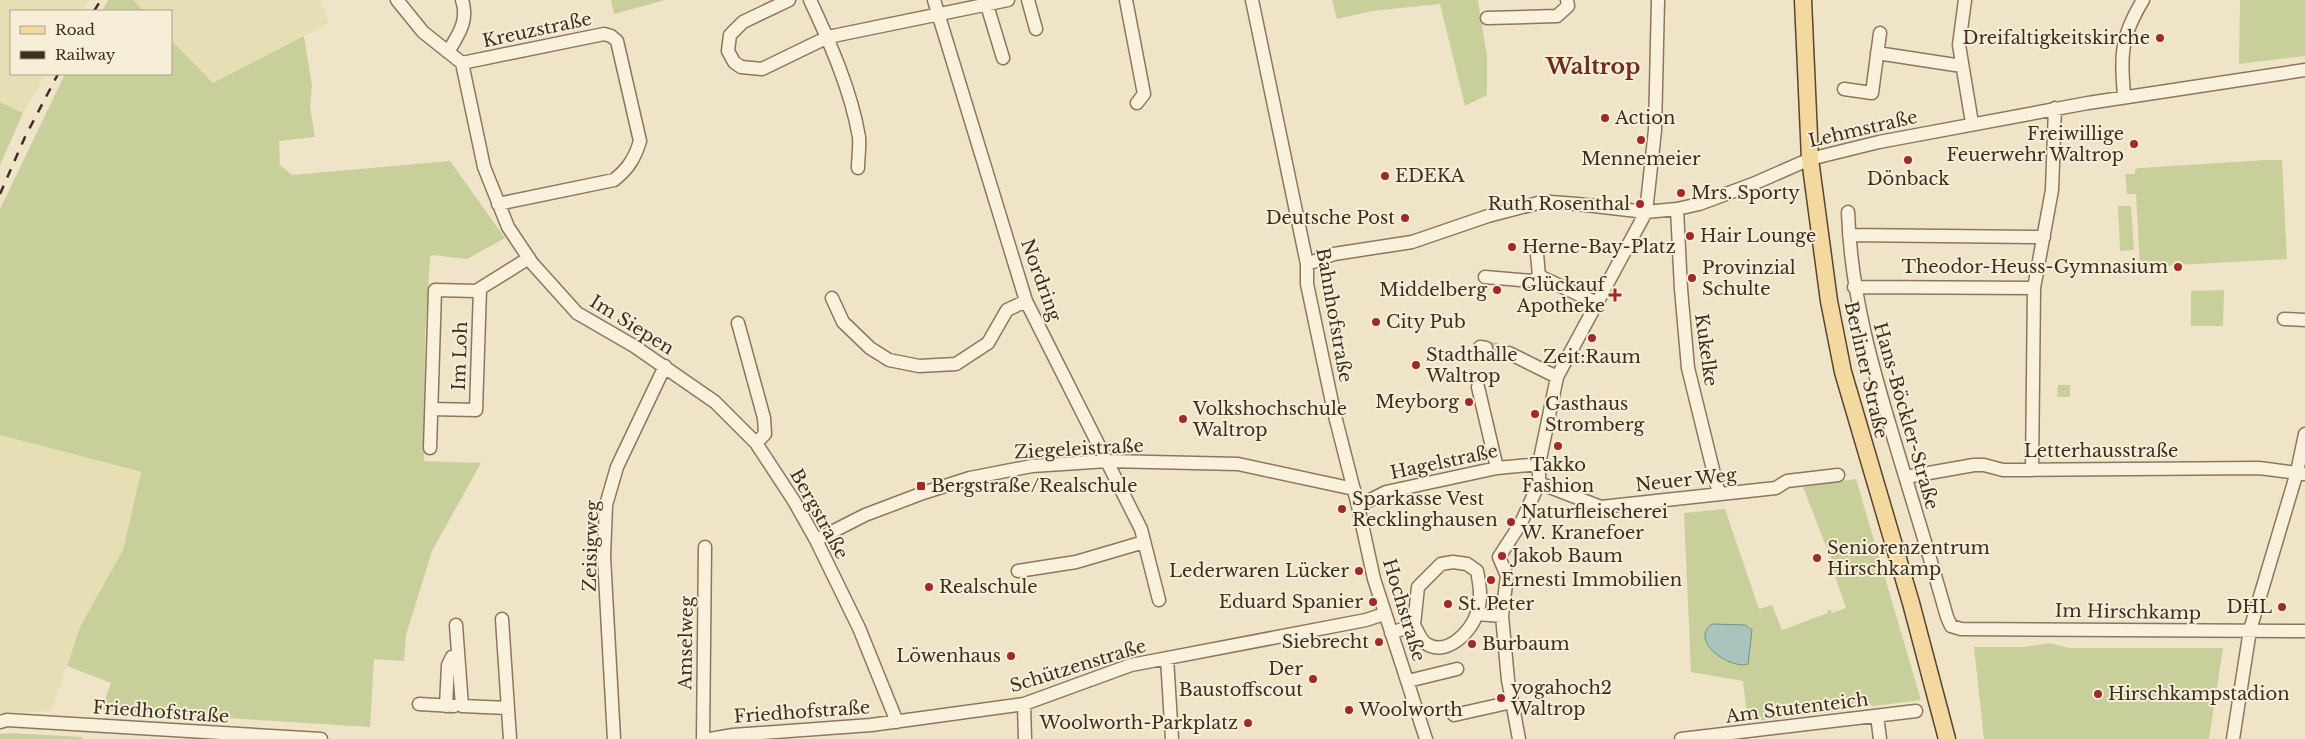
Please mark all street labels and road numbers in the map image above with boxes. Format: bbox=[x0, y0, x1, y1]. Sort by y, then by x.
street label: Kreuzstraße bbox=[480, 8, 594, 52]
street label: Lehmstraße bbox=[1806, 106, 1920, 152]
street label: Nordring bbox=[1016, 236, 1066, 324]
street label: Bahnhofstraße bbox=[1311, 246, 1357, 384]
street label: Im Siepen bbox=[586, 291, 678, 359]
street label: Berliner Straße bbox=[1840, 299, 1892, 441]
street label: Kukelke bbox=[1690, 312, 1722, 388]
street label: Hans-Böckler-Straße bbox=[1869, 320, 1943, 512]
street label: Im Loh bbox=[448, 321, 472, 391]
street label: Ziegeleistraße bbox=[1014, 435, 1144, 463]
street label: Hagelstraße bbox=[1388, 440, 1500, 484]
street label: Letterhausstraße bbox=[2024, 440, 2178, 462]
street label: Neuer Weg bbox=[1634, 464, 1738, 496]
street label: Bergstraße bbox=[785, 465, 853, 563]
street label: Zeisigweg bbox=[578, 500, 604, 592]
street label: Hochstraße bbox=[1378, 556, 1430, 664]
street label: Amselweg bbox=[674, 596, 698, 691]
street label: Im Hirschkamp bbox=[2055, 600, 2201, 624]
street label: Schützenstraße bbox=[1007, 635, 1149, 697]
street label: Am Stutenteich bbox=[1723, 688, 1870, 728]
street label: Friedhofstraße bbox=[92, 696, 230, 728]
street label: Friedhofstraße bbox=[733, 696, 871, 728]

